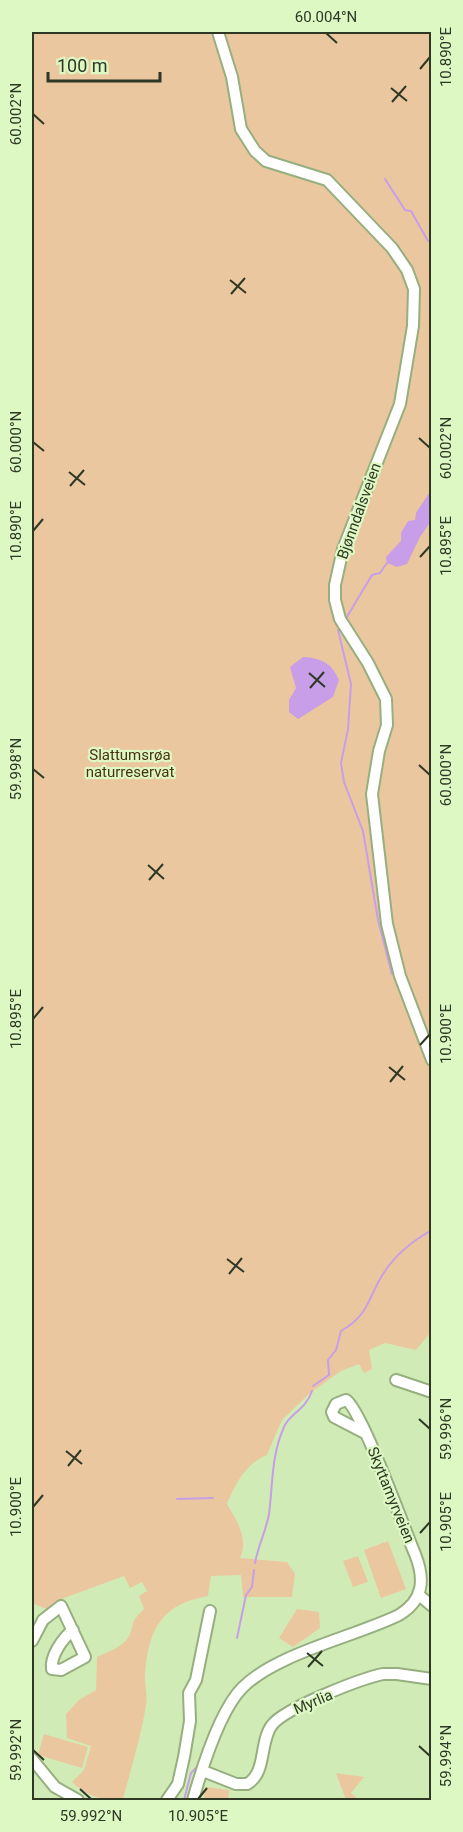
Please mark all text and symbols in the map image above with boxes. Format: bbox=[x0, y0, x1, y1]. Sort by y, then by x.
text: 60.004°N bbox=[295, 8, 357, 26]
text: 10.890°E bbox=[437, 26, 455, 87]
scale bar bbox=[48, 45, 160, 83]
text: 100 m bbox=[57, 55, 108, 76]
text: 60.002°N bbox=[7, 83, 25, 145]
text: 60.000°N bbox=[7, 411, 25, 473]
text: 60.002°N bbox=[437, 417, 455, 479]
street label: Bjønndalsveien bbox=[333, 460, 385, 562]
text: 10.890°E bbox=[7, 500, 25, 561]
text: 10.895°E bbox=[437, 515, 455, 576]
text: 59.998°N bbox=[7, 738, 25, 800]
text: 60.000°N bbox=[437, 744, 455, 806]
park label: Slattumsrøa naturreservat bbox=[86, 746, 174, 781]
text: 10.895°E bbox=[7, 988, 25, 1049]
text: 10.900°E bbox=[437, 1003, 455, 1064]
text: 59.996°N bbox=[437, 1398, 455, 1460]
street label: Skyttamyrveien bbox=[364, 1444, 418, 1546]
text: 10.900°E bbox=[7, 1476, 25, 1537]
text: 10.905°E bbox=[437, 1491, 455, 1552]
street label: Myrlia bbox=[291, 1686, 335, 1718]
text: 59.992°N bbox=[7, 1719, 25, 1781]
text: 59.994°N bbox=[437, 1725, 455, 1787]
text: 59.992°N bbox=[60, 1807, 122, 1825]
text: 10.905°E bbox=[168, 1807, 229, 1825]

